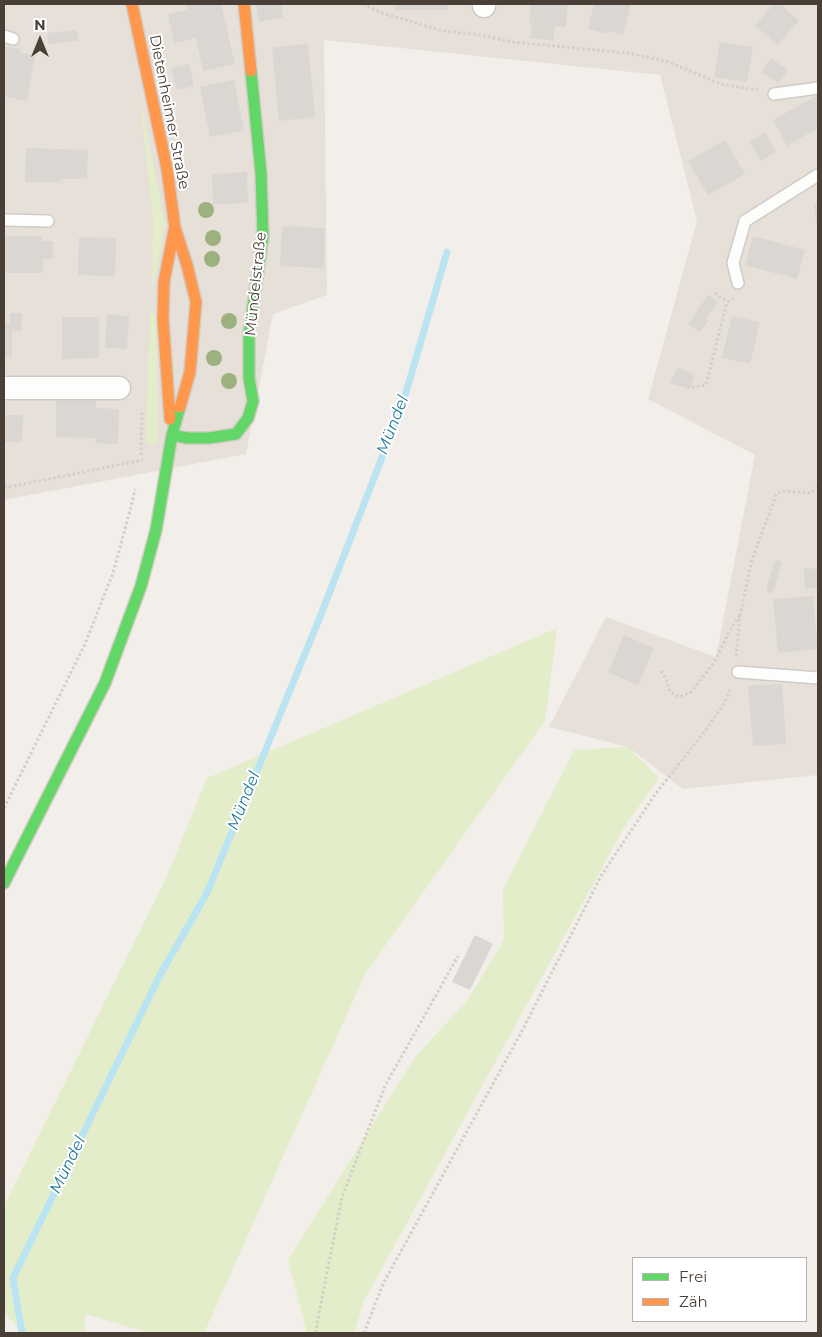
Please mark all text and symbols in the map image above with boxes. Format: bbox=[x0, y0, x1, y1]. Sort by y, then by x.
north arrow bbox=[15, 15, 65, 65]
text: N bbox=[34, 16, 46, 34]
street label: Dietenheimer Straße bbox=[145, 33, 193, 191]
street label: Mündelstraße bbox=[242, 231, 270, 337]
water label: Mündel bbox=[373, 393, 413, 457]
water label: Mündel bbox=[224, 769, 264, 833]
water label: Mündel bbox=[46, 1133, 90, 1197]
legend bbox=[632, 1257, 807, 1322]
text: Frei bbox=[679, 1267, 707, 1286]
text: Zäh bbox=[679, 1292, 708, 1311]

